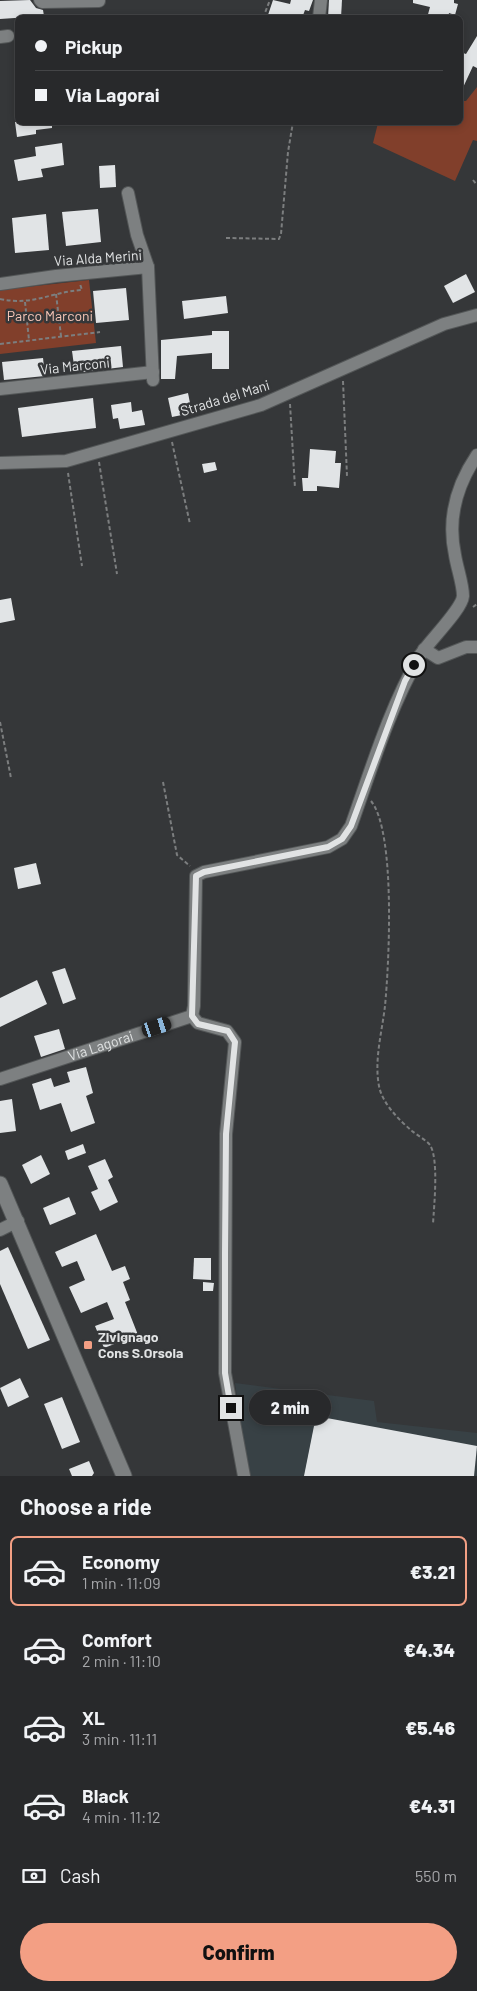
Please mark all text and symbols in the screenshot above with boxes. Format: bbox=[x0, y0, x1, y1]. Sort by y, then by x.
text: Pickup bbox=[65, 35, 123, 58]
text: Via Lagorai bbox=[65, 83, 160, 106]
street label: Via Alda Merini bbox=[53, 246, 143, 269]
park label: Parco Marconi bbox=[7, 307, 93, 324]
street label: Via Marconi bbox=[39, 353, 111, 378]
street label: Strada del Mani bbox=[178, 376, 272, 419]
route start bbox=[403, 654, 425, 676]
car bbox=[140, 1015, 173, 1039]
street label: Via Lagorai bbox=[66, 1027, 135, 1064]
place label: Zivignago Cons S.Orsola bbox=[98, 1328, 183, 1361]
marker: Zivignago Cons S.Orsola bbox=[82, 1339, 94, 1351]
callout: 2 min bbox=[248, 1390, 331, 1426]
route end bbox=[220, 1397, 242, 1419]
text: 2 min bbox=[271, 1398, 309, 1417]
text: Choose a ride bbox=[20, 1493, 152, 1519]
icon: car bbox=[22, 1549, 67, 1594]
text: Economy bbox=[82, 1550, 160, 1573]
text: €3.21 bbox=[410, 1560, 455, 1583]
text: 1 min · 11:09 bbox=[82, 1573, 161, 1592]
icon: car bbox=[22, 1627, 67, 1672]
text: Comfort bbox=[82, 1628, 152, 1651]
text: €4.34 bbox=[404, 1638, 455, 1661]
text: 2 min · 11:10 bbox=[82, 1651, 161, 1670]
icon: car bbox=[22, 1705, 67, 1750]
text: XL bbox=[82, 1706, 105, 1729]
text: €5.46 bbox=[405, 1716, 455, 1739]
text: 3 min · 11:11 bbox=[82, 1729, 157, 1748]
icon: car bbox=[22, 1783, 67, 1828]
text: Black bbox=[82, 1784, 129, 1807]
text: €4.31 bbox=[409, 1794, 455, 1817]
text: 4 min · 11:12 bbox=[82, 1807, 161, 1826]
icon: cash bbox=[20, 1862, 48, 1890]
text: Cash bbox=[60, 1864, 101, 1887]
text: 550 m bbox=[415, 1866, 457, 1885]
button: Confirm bbox=[20, 1923, 457, 1981]

